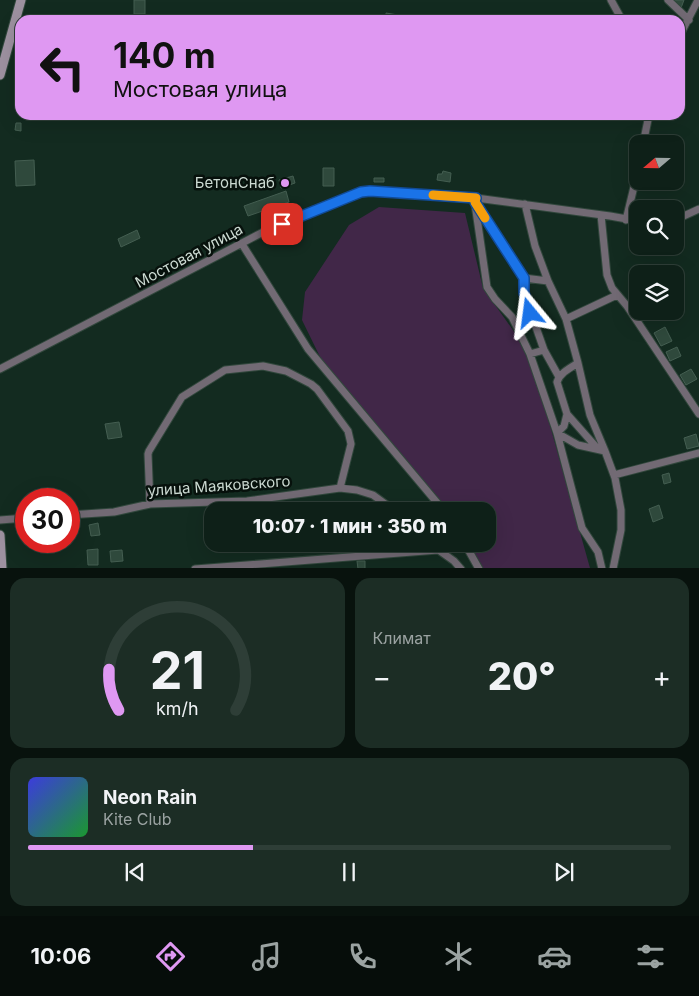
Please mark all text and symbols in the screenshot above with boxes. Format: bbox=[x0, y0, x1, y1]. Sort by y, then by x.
text: 140 m bbox=[113, 34, 216, 76]
icon: left bbox=[30, 35, 95, 100]
text: Мостовая улица bbox=[113, 76, 287, 102]
north arrow bbox=[629, 135, 684, 190]
map controls bbox=[629, 135, 684, 320]
place label: БетонСнаб bbox=[195, 173, 275, 192]
marker: БетонСнаб bbox=[279, 177, 291, 189]
button: search bbox=[629, 200, 684, 255]
pin bbox=[261, 203, 303, 245]
icon: arrive bbox=[268, 210, 296, 238]
street label: Мостовая улица bbox=[132, 219, 246, 292]
button: layers bbox=[629, 265, 684, 320]
position arrow bbox=[503, 286, 555, 338]
street label: улица Маяковского bbox=[147, 471, 291, 500]
speed limit sign: 30 bbox=[15, 488, 80, 553]
text: 10:07 · 1 мин · 350 m bbox=[253, 515, 447, 538]
text: Климат bbox=[373, 628, 431, 648]
text: 21 bbox=[150, 639, 205, 702]
text: 20° bbox=[488, 653, 556, 699]
text: − bbox=[373, 660, 391, 694]
text: + bbox=[652, 660, 671, 694]
text: km/h bbox=[156, 698, 198, 719]
text: Neon Rain bbox=[103, 786, 197, 809]
text: Kite Club bbox=[103, 809, 172, 829]
icon: previous bbox=[121, 858, 149, 886]
icon: pause bbox=[335, 858, 363, 886]
icon: next bbox=[550, 858, 578, 886]
icon: directions bbox=[153, 939, 188, 974]
icon: music bbox=[249, 939, 284, 974]
icon: phone bbox=[345, 939, 380, 974]
icon: climate bbox=[441, 939, 476, 974]
icon: car bbox=[537, 939, 572, 974]
icon: filters bbox=[633, 939, 668, 974]
text: 10:06 bbox=[31, 943, 91, 969]

